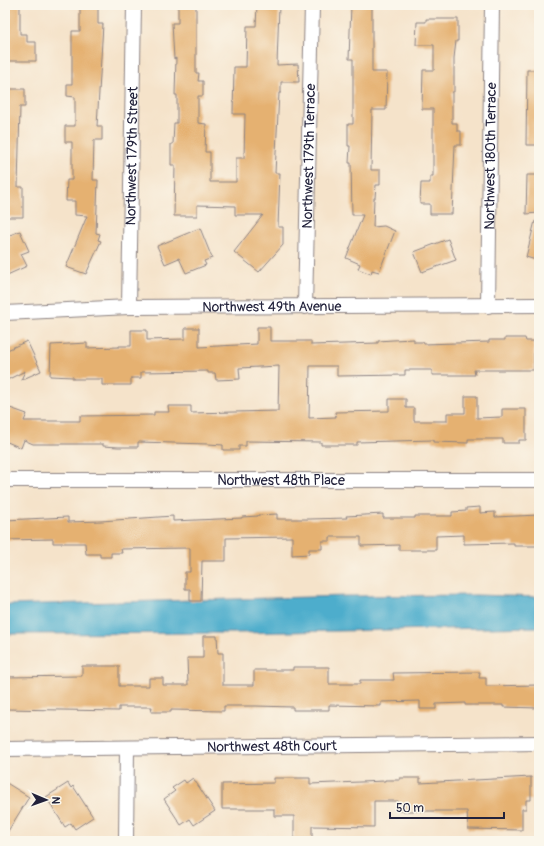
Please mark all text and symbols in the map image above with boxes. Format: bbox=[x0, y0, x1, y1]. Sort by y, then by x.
street label: Northwest 180th Terrace bbox=[481, 82, 500, 230]
street label: Northwest 179th Terrace bbox=[299, 83, 319, 229]
street label: Northwest 179th Street bbox=[122, 86, 142, 226]
street label: Northwest 49th Avenue bbox=[202, 298, 342, 316]
street label: Northwest 48th Place bbox=[217, 472, 345, 489]
street label: Northwest 48th Court bbox=[207, 737, 337, 756]
north arrow bbox=[26, 780, 66, 820]
scale bar bbox=[390, 794, 504, 820]
text: N bbox=[49, 796, 62, 805]
text: 50 m bbox=[396, 801, 424, 816]

